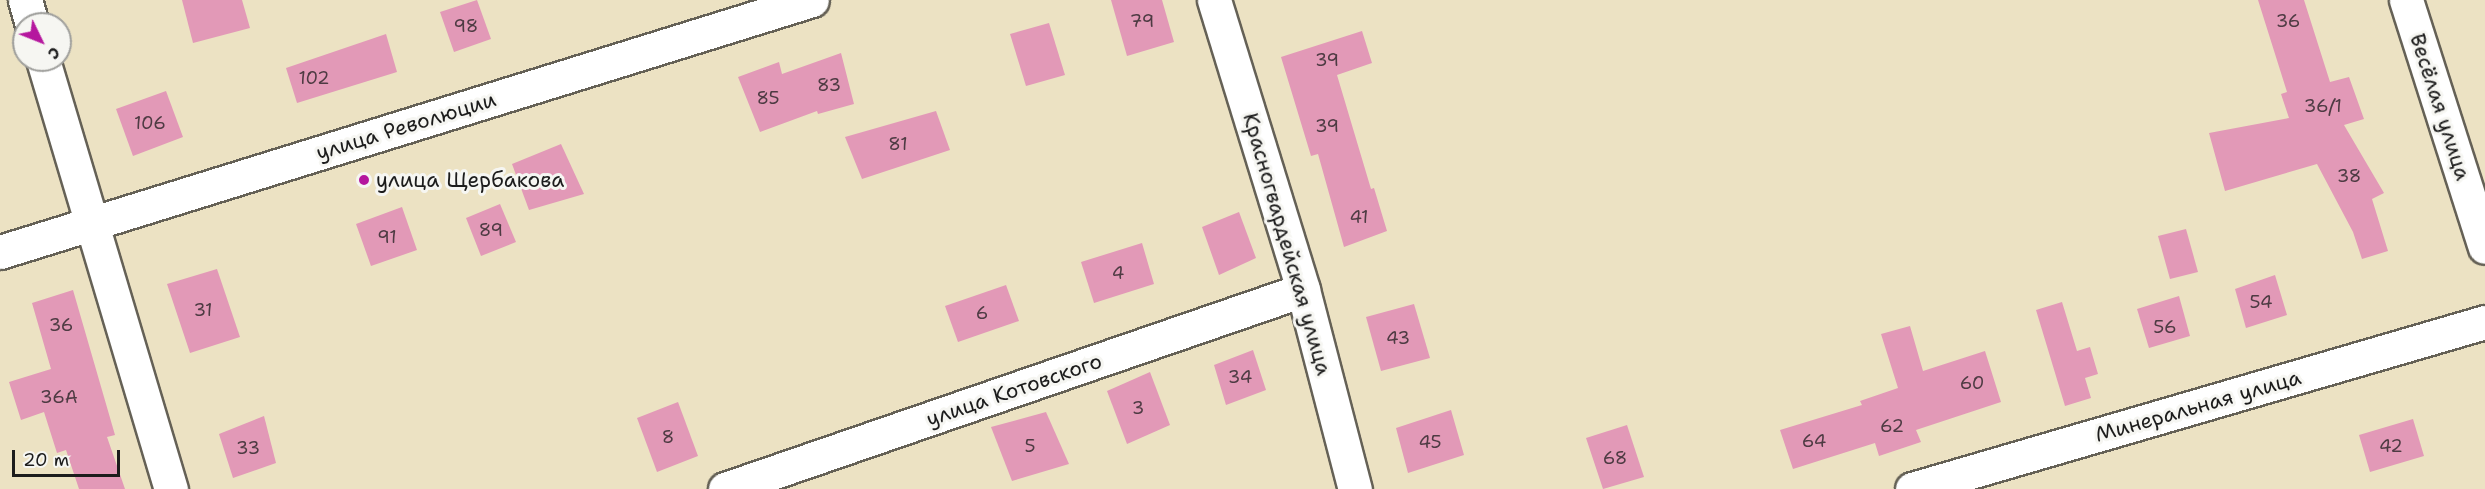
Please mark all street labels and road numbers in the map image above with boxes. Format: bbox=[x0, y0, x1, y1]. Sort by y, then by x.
street label: Весёлая улица bbox=[2404, 31, 2476, 183]
street label: улица Революции bbox=[313, 87, 499, 165]
street label: Красногвардейская улица bbox=[1237, 110, 1337, 378]
street label: улица Котовского bbox=[923, 348, 1105, 432]
street label: Минеральная улица bbox=[2092, 365, 2304, 447]

